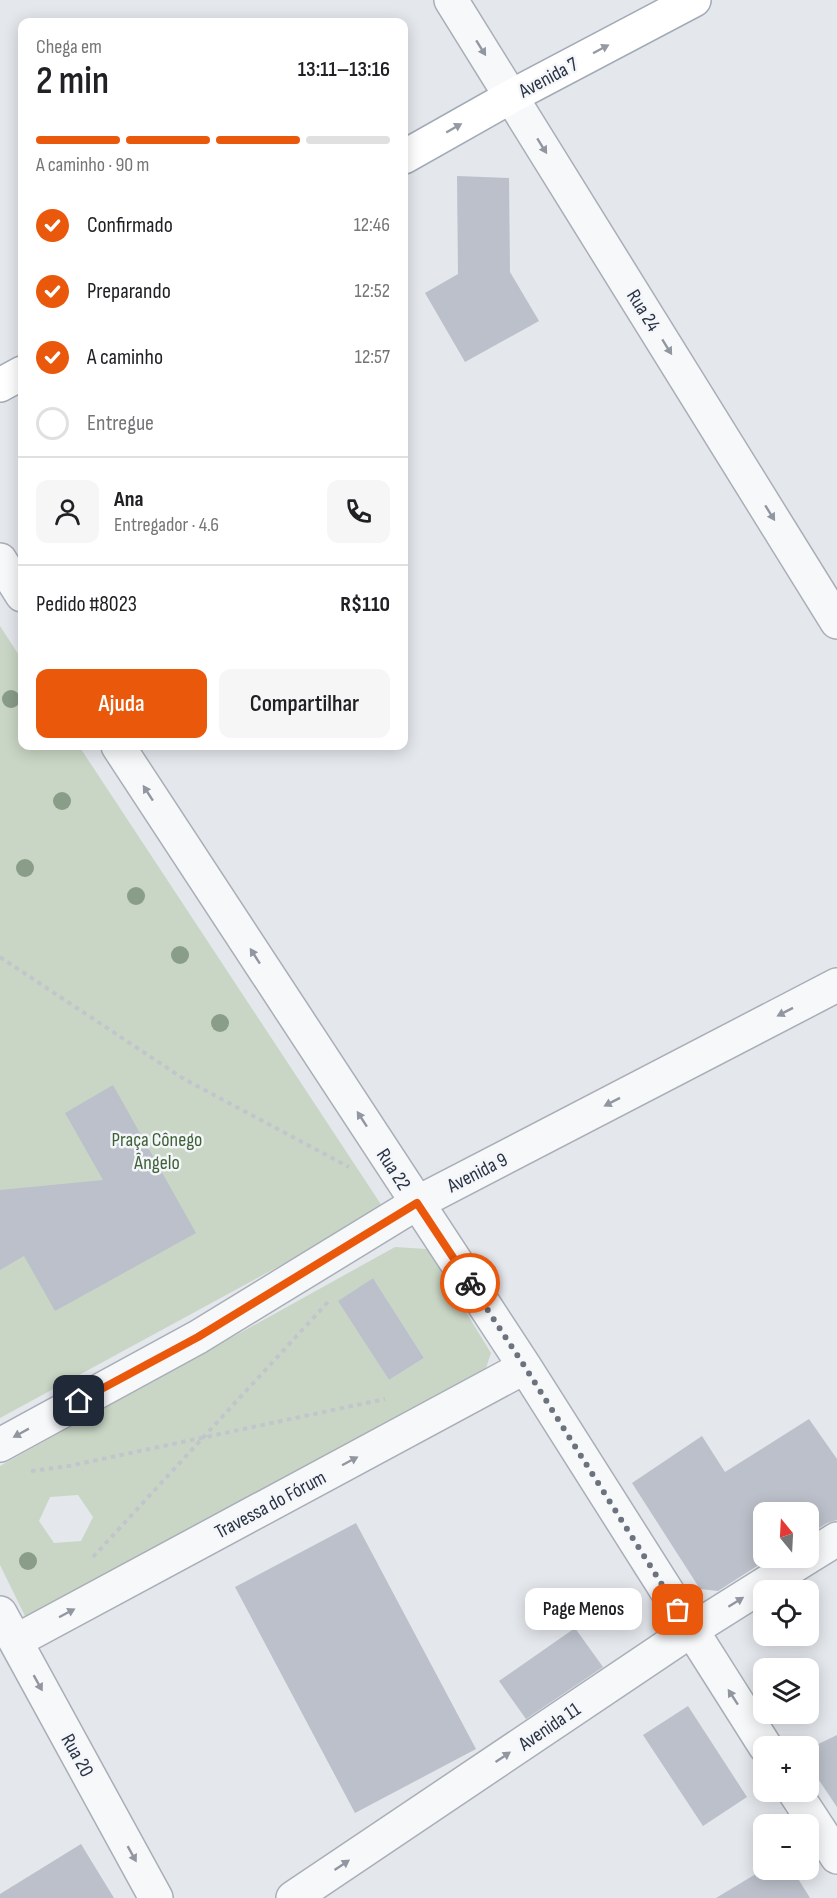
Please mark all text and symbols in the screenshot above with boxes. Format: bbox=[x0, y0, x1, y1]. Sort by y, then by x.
text: Chega em bbox=[36, 35, 102, 59]
one-way arrow bbox=[476, 40, 487, 56]
one-way arrow bbox=[592, 44, 609, 54]
street label: Avenida 7 bbox=[514, 52, 582, 104]
text: 13:11–13:16 bbox=[298, 56, 390, 83]
text: 2 min bbox=[36, 58, 109, 105]
one-way arrow bbox=[446, 123, 463, 133]
one-way arrow bbox=[537, 137, 548, 154]
text: A caminho · 90 m bbox=[36, 153, 149, 177]
icon: check bbox=[36, 209, 69, 242]
text: Confirmado bbox=[87, 212, 173, 239]
text: 12:46 bbox=[354, 213, 390, 237]
icon: check bbox=[36, 275, 69, 308]
text: Preparando bbox=[87, 278, 171, 305]
text: 12:52 bbox=[355, 279, 390, 303]
street label: Rua 24 bbox=[621, 285, 665, 336]
one-way arrow bbox=[662, 339, 673, 355]
icon: check bbox=[36, 341, 69, 374]
text: A caminho bbox=[87, 344, 163, 371]
text: 12:57 bbox=[355, 345, 390, 369]
text: Entregue bbox=[87, 410, 154, 437]
button: person bbox=[36, 480, 99, 543]
button: phone bbox=[327, 480, 390, 543]
text: Ana bbox=[114, 486, 144, 513]
one-way arrow bbox=[764, 505, 775, 521]
text: Entregador · 4.6 bbox=[114, 513, 219, 537]
text: Pedido #8023 bbox=[36, 591, 137, 618]
text: R$110 bbox=[340, 591, 390, 618]
button: Ajuda bbox=[36, 669, 207, 738]
button: Compartilhar bbox=[219, 669, 390, 738]
one-way arrow bbox=[143, 785, 154, 801]
one-way arrow bbox=[250, 948, 261, 964]
one-way arrow bbox=[776, 1007, 793, 1017]
one-way arrow bbox=[603, 1097, 620, 1107]
one-way arrow bbox=[356, 1111, 367, 1127]
park label: Praça Cônego Ângelo bbox=[112, 1128, 202, 1175]
street label: Rua 22 bbox=[371, 1144, 415, 1195]
street label: Avenida 9 bbox=[442, 1148, 512, 1199]
courier bbox=[440, 1253, 500, 1313]
icon: bike bbox=[454, 1267, 487, 1300]
pin bbox=[53, 1375, 104, 1426]
icon: home bbox=[62, 1384, 95, 1417]
one-way arrow bbox=[13, 1428, 30, 1438]
one-way arrow bbox=[341, 1456, 358, 1466]
street label: Travessa do Fórum bbox=[211, 1466, 330, 1544]
north arrow bbox=[753, 1502, 819, 1568]
map controls bbox=[753, 1502, 819, 1880]
button: locate bbox=[753, 1580, 819, 1646]
pin bbox=[652, 1584, 703, 1635]
callout: Page Menos bbox=[525, 1589, 642, 1631]
icon: bag bbox=[661, 1593, 694, 1626]
text: Page Menos bbox=[543, 1597, 624, 1621]
one-way arrow bbox=[728, 1597, 744, 1608]
one-way arrow bbox=[59, 1608, 76, 1618]
button: layers bbox=[753, 1658, 819, 1724]
one-way arrow bbox=[33, 1674, 43, 1691]
one-way arrow bbox=[728, 1689, 739, 1705]
street label: Avenida 11 bbox=[513, 1697, 585, 1757]
street label: Rua 20 bbox=[56, 1730, 99, 1781]
button: + bbox=[753, 1736, 819, 1802]
one-way arrow bbox=[495, 1751, 512, 1762]
button: − bbox=[753, 1814, 819, 1880]
one-way arrow bbox=[127, 1845, 137, 1862]
one-way arrow bbox=[333, 1859, 349, 1871]

